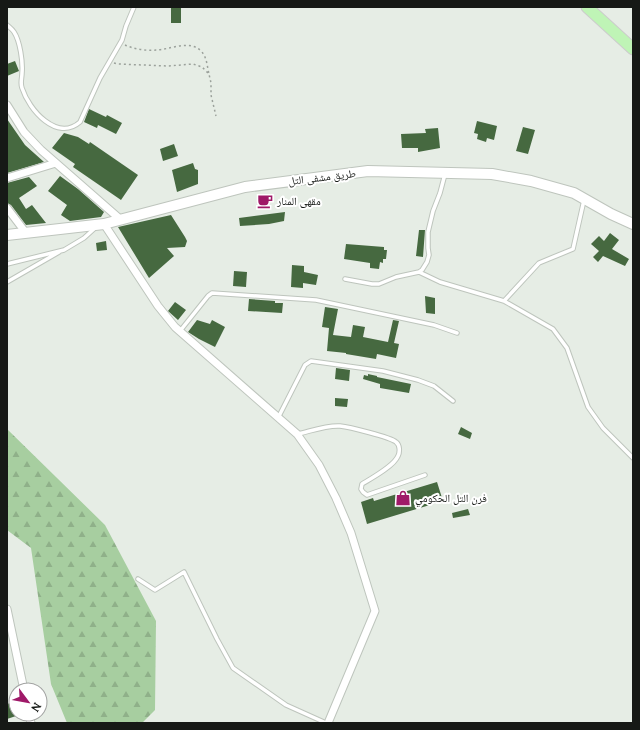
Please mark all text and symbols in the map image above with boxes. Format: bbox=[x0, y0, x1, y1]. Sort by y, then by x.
street label: طريق مشفى التل bbox=[287, 166, 357, 188]
cafe icon: مقهى المنار bbox=[256, 192, 274, 210]
place label: مقهى المنار bbox=[276, 194, 321, 208]
shop icon: فرن التل الحكومي bbox=[394, 489, 412, 507]
place label: فرن التل الحكومي bbox=[415, 491, 487, 507]
north arrow bbox=[8, 682, 48, 722]
text: N bbox=[28, 700, 45, 715]

